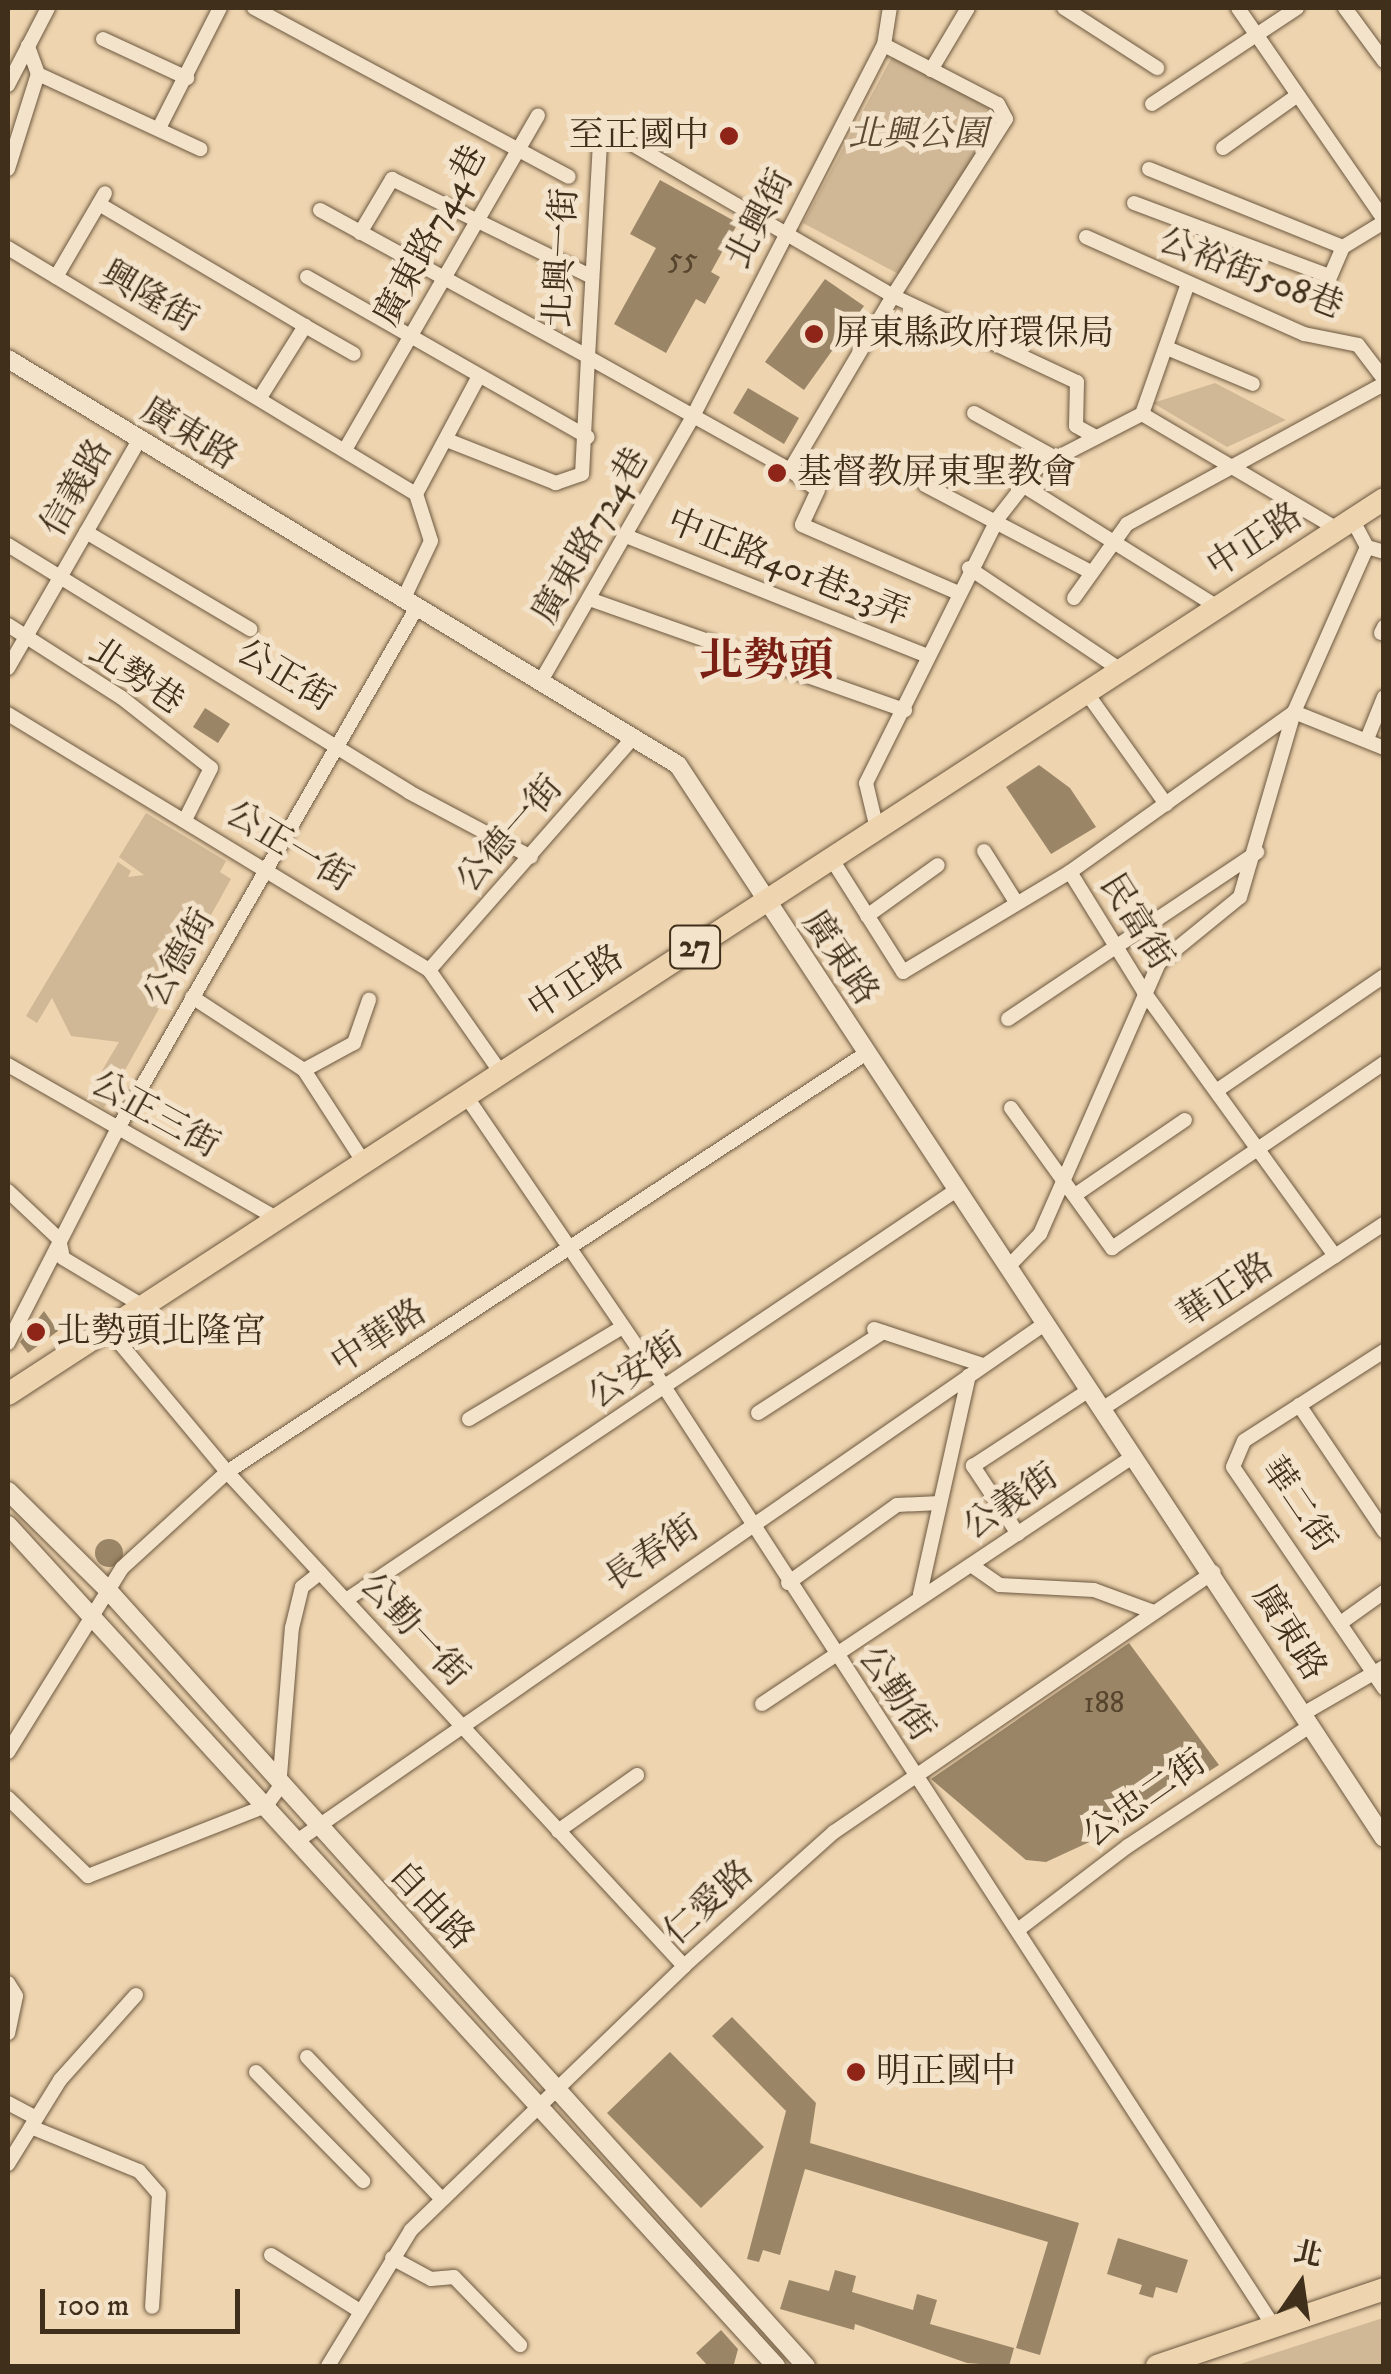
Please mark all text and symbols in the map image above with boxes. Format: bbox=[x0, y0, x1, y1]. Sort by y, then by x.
park label: 北興公園 bbox=[848, 114, 988, 156]
place label: 至正國中 bbox=[569, 115, 709, 157]
marker: 至正國中 bbox=[718, 125, 740, 147]
street label: 廣東路744巷 bbox=[366, 139, 496, 333]
street label: 北興街 bbox=[717, 163, 803, 275]
street label: 北興一街 bbox=[537, 187, 587, 329]
street label: 公裕街508巷 bbox=[1153, 220, 1349, 328]
house number: 55 bbox=[668, 242, 698, 278]
street label: 興隆街 bbox=[93, 253, 205, 341]
place label: 屏東縣政府環保局 bbox=[834, 313, 1114, 355]
marker: 屏東縣政府環保局 bbox=[803, 323, 825, 345]
street label: 廣東路 bbox=[133, 389, 245, 479]
street label: 信義路 bbox=[33, 432, 121, 544]
street label: 廣東路724巷 bbox=[524, 441, 658, 631]
place label: 基督教屏東聖教會 bbox=[797, 452, 1077, 494]
marker: 基督教屏東聖教會 bbox=[766, 462, 788, 484]
street label: 中正路 bbox=[1200, 495, 1310, 587]
street label: 中正路401巷23弄 bbox=[661, 500, 915, 636]
street label: 北勢巷 bbox=[81, 630, 191, 724]
street label: 公正街 bbox=[229, 631, 341, 721]
district label: 北勢頭 bbox=[699, 636, 833, 690]
street label: 公德一街 bbox=[448, 767, 572, 901]
street label: 公正一街 bbox=[218, 793, 360, 901]
street label: 民富街 bbox=[1090, 866, 1182, 978]
street label: 公德街 bbox=[136, 902, 224, 1014]
street label: 廣東路 bbox=[793, 903, 887, 1013]
road number: 27 bbox=[668, 920, 722, 974]
street label: 中正路 bbox=[521, 937, 631, 1029]
street label: 公正三街 bbox=[84, 1063, 226, 1167]
street label: 華正路 bbox=[1171, 1245, 1281, 1337]
street label: 中華路 bbox=[324, 1291, 434, 1383]
place label: 北勢頭北隆宮 bbox=[56, 1311, 266, 1353]
marker: 北勢頭北隆宮 bbox=[25, 1321, 47, 1343]
street label: 公安街 bbox=[581, 1324, 691, 1418]
street label: 華二街 bbox=[1251, 1450, 1345, 1560]
street label: 公義街 bbox=[956, 1455, 1066, 1549]
street label: 長春街 bbox=[597, 1507, 707, 1601]
street label: 公勤一街 bbox=[351, 1564, 477, 1696]
street label: 廣東路 bbox=[1243, 1577, 1335, 1689]
street label: 公勤街 bbox=[849, 1639, 943, 1749]
house number: 188 bbox=[1083, 1686, 1125, 1722]
street label: 公忠二街 bbox=[1076, 1742, 1214, 1856]
street label: 仁愛路 bbox=[656, 1852, 762, 1954]
street label: 自由路 bbox=[380, 1853, 482, 1959]
place label: 明正國中 bbox=[876, 2051, 1016, 2093]
marker: 明正國中 bbox=[845, 2061, 867, 2083]
north arrow bbox=[1251, 2234, 1351, 2334]
text: 北 bbox=[1290, 2234, 1325, 2274]
scale bar bbox=[45, 2269, 245, 2331]
text: 100 m bbox=[57, 2288, 129, 2325]

